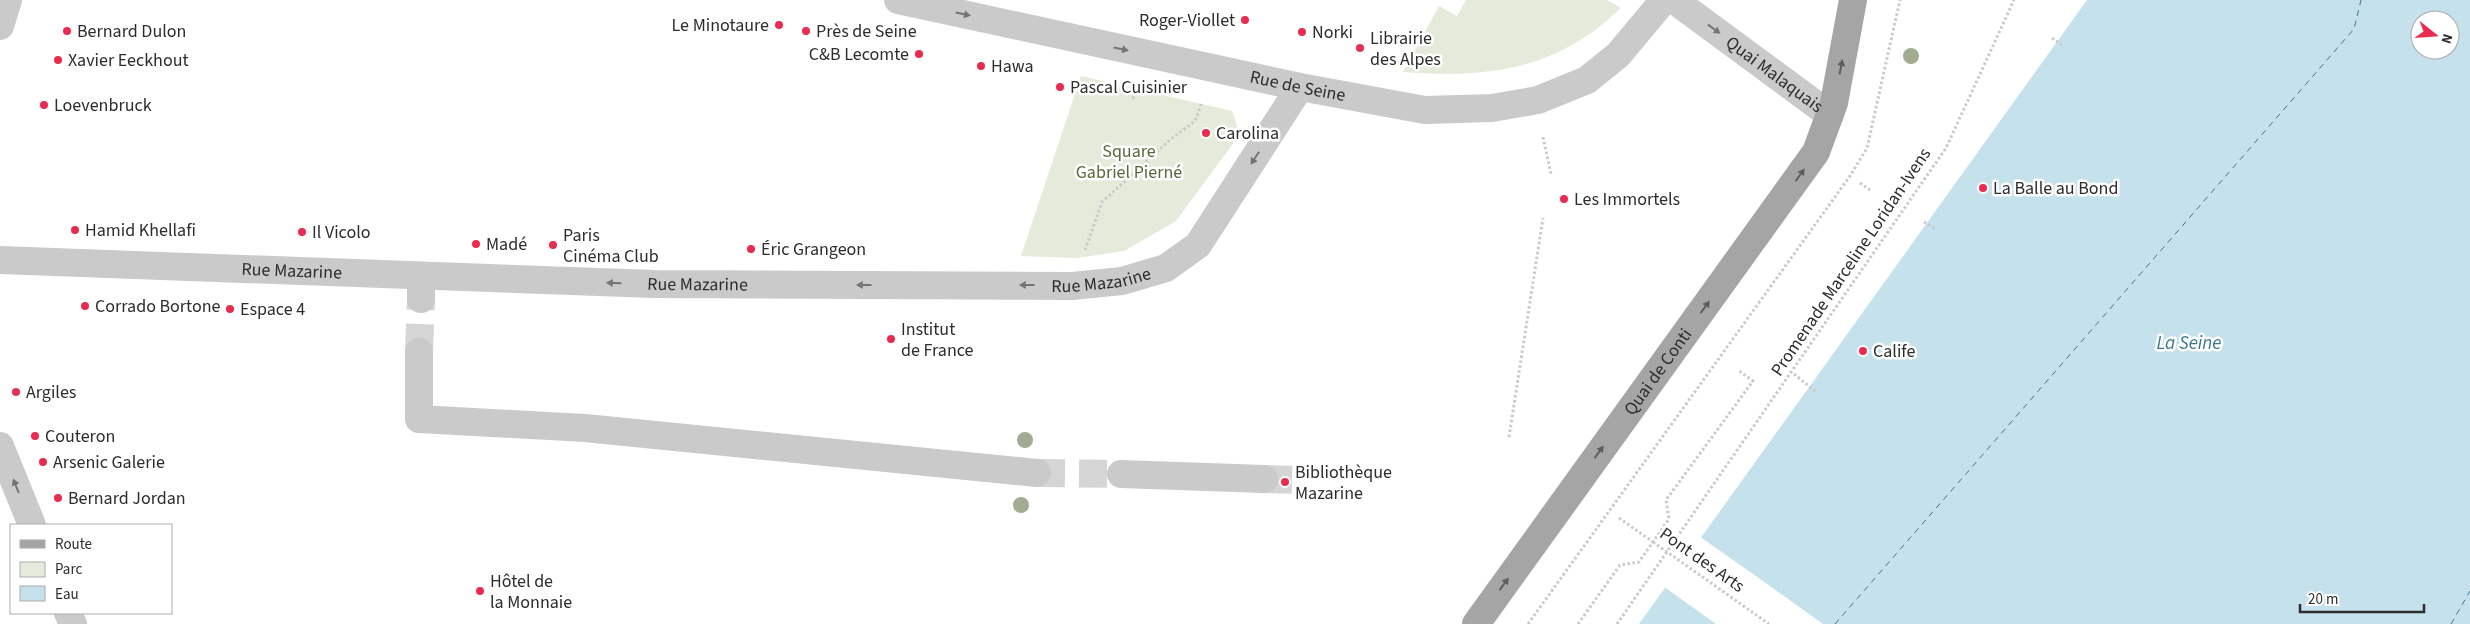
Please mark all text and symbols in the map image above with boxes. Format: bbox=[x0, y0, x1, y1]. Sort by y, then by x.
place label: Roger-Viollet bbox=[1139, 8, 1235, 33]
one-way arrow bbox=[955, 10, 970, 18]
north arrow bbox=[2410, 10, 2460, 60]
place label: Le Minotaure bbox=[672, 13, 769, 38]
marker: Roger-Viollet bbox=[1239, 14, 1251, 26]
place label: Bernard Dulon bbox=[77, 19, 186, 44]
marker: Le Minotaure bbox=[773, 19, 785, 31]
place label: Près de Seine bbox=[816, 19, 917, 44]
place label: Norki bbox=[1312, 20, 1353, 45]
one-way arrow bbox=[1707, 23, 1720, 33]
marker: Bernard Dulon bbox=[61, 25, 73, 37]
marker: Près de Seine bbox=[800, 25, 812, 37]
marker: Norki bbox=[1296, 26, 1308, 38]
place label: Librairie des Alpes bbox=[1370, 26, 1441, 72]
street label: Quai Malaquais bbox=[1721, 30, 1829, 119]
text: N bbox=[2436, 31, 2457, 46]
place label: C&B Lecomte bbox=[809, 42, 909, 67]
marker: Librairie des Alpes bbox=[1354, 42, 1366, 54]
one-way arrow bbox=[1114, 45, 1130, 53]
place label: Xavier Eeckhout bbox=[68, 48, 189, 73]
marker: C&B Lecomte bbox=[913, 48, 925, 60]
marker: Xavier Eeckhout bbox=[52, 54, 64, 66]
place label: Hawa bbox=[991, 54, 1034, 79]
one-way arrow bbox=[1837, 59, 1845, 75]
marker: Hawa bbox=[975, 60, 987, 72]
street label: Rue de Seine bbox=[1248, 64, 1348, 108]
place label: Pascal Cuisinier bbox=[1070, 75, 1188, 100]
marker: Pascal Cuisinier bbox=[1054, 81, 1066, 93]
place label: Loevenbruck bbox=[54, 93, 152, 118]
marker: Loevenbruck bbox=[38, 99, 50, 111]
place label: Carolina bbox=[1216, 121, 1279, 146]
marker: Carolina bbox=[1200, 127, 1212, 139]
park label: Square Gabriel Pierné bbox=[1076, 139, 1182, 185]
street label: Promenade Marceline Loridan-Ivens bbox=[1765, 143, 1937, 381]
one-way arrow bbox=[1250, 151, 1260, 165]
one-way arrow bbox=[1795, 168, 1805, 182]
place label: La Balle au Bond bbox=[1993, 176, 2118, 201]
marker: La Balle au Bond bbox=[1977, 182, 1989, 194]
place label: Les Immortels bbox=[1574, 187, 1680, 212]
marker: Les Immortels bbox=[1558, 193, 1570, 205]
place label: Hamid Khellafi bbox=[85, 218, 196, 243]
place label: Il Vicolo bbox=[312, 220, 371, 245]
place label: Paris Cinéma Club bbox=[563, 223, 659, 269]
marker: Hamid Khellafi bbox=[69, 224, 81, 236]
marker: Il Vicolo bbox=[296, 226, 308, 238]
place label: Madé bbox=[486, 232, 527, 257]
place label: Éric Grangeon bbox=[761, 237, 866, 262]
marker: Madé bbox=[470, 238, 482, 250]
marker: Paris Cinéma Club bbox=[547, 239, 559, 251]
marker: Éric Grangeon bbox=[745, 243, 757, 255]
street label: Rue Mazarine bbox=[241, 256, 343, 285]
street label: Rue Mazarine bbox=[1051, 261, 1154, 299]
street label: Rue Mazarine bbox=[647, 271, 748, 297]
one-way arrow bbox=[606, 278, 622, 286]
one-way arrow bbox=[856, 281, 872, 289]
one-way arrow bbox=[1019, 281, 1035, 289]
place label: Corrado Bortone bbox=[95, 294, 221, 319]
place label: Espace 4 bbox=[240, 297, 305, 322]
marker: Corrado Bortone bbox=[79, 300, 91, 312]
one-way arrow bbox=[1700, 300, 1710, 314]
marker: Espace 4 bbox=[224, 303, 236, 315]
place label: Institut de France bbox=[901, 317, 974, 363]
street label: Quai de Conti bbox=[1618, 323, 1698, 420]
water label: La Seine bbox=[2157, 330, 2221, 357]
marker: Institut de France bbox=[885, 333, 897, 345]
place label: Calife bbox=[1873, 339, 1915, 364]
marker: Calife bbox=[1857, 345, 1869, 357]
place label: Argiles bbox=[26, 380, 76, 405]
marker: Argiles bbox=[10, 386, 22, 398]
place label: Couteron bbox=[45, 424, 115, 449]
marker: Couteron bbox=[29, 430, 41, 442]
one-way arrow bbox=[1594, 445, 1604, 459]
place label: Arsenic Galerie bbox=[53, 450, 165, 475]
marker: Arsenic Galerie bbox=[37, 456, 49, 468]
place label: Bibliothèque Mazarine bbox=[1295, 460, 1392, 506]
marker: Bibliothèque Mazarine bbox=[1279, 476, 1291, 488]
one-way arrow bbox=[12, 479, 20, 493]
place label: Bernard Jordan bbox=[68, 486, 186, 511]
marker: Bernard Jordan bbox=[52, 492, 64, 504]
street label: Pont des Arts bbox=[1654, 521, 1750, 599]
legend bbox=[10, 524, 172, 614]
text: Route bbox=[55, 534, 92, 555]
text: Parc bbox=[55, 559, 82, 580]
place label: Hôtel de la Monnaie bbox=[490, 569, 572, 615]
one-way arrow bbox=[1499, 577, 1509, 591]
scale bar bbox=[2300, 582, 2424, 614]
text: Eau bbox=[55, 584, 79, 605]
marker: Hôtel de la Monnaie bbox=[474, 585, 486, 597]
text: 20 m bbox=[2308, 589, 2338, 610]

